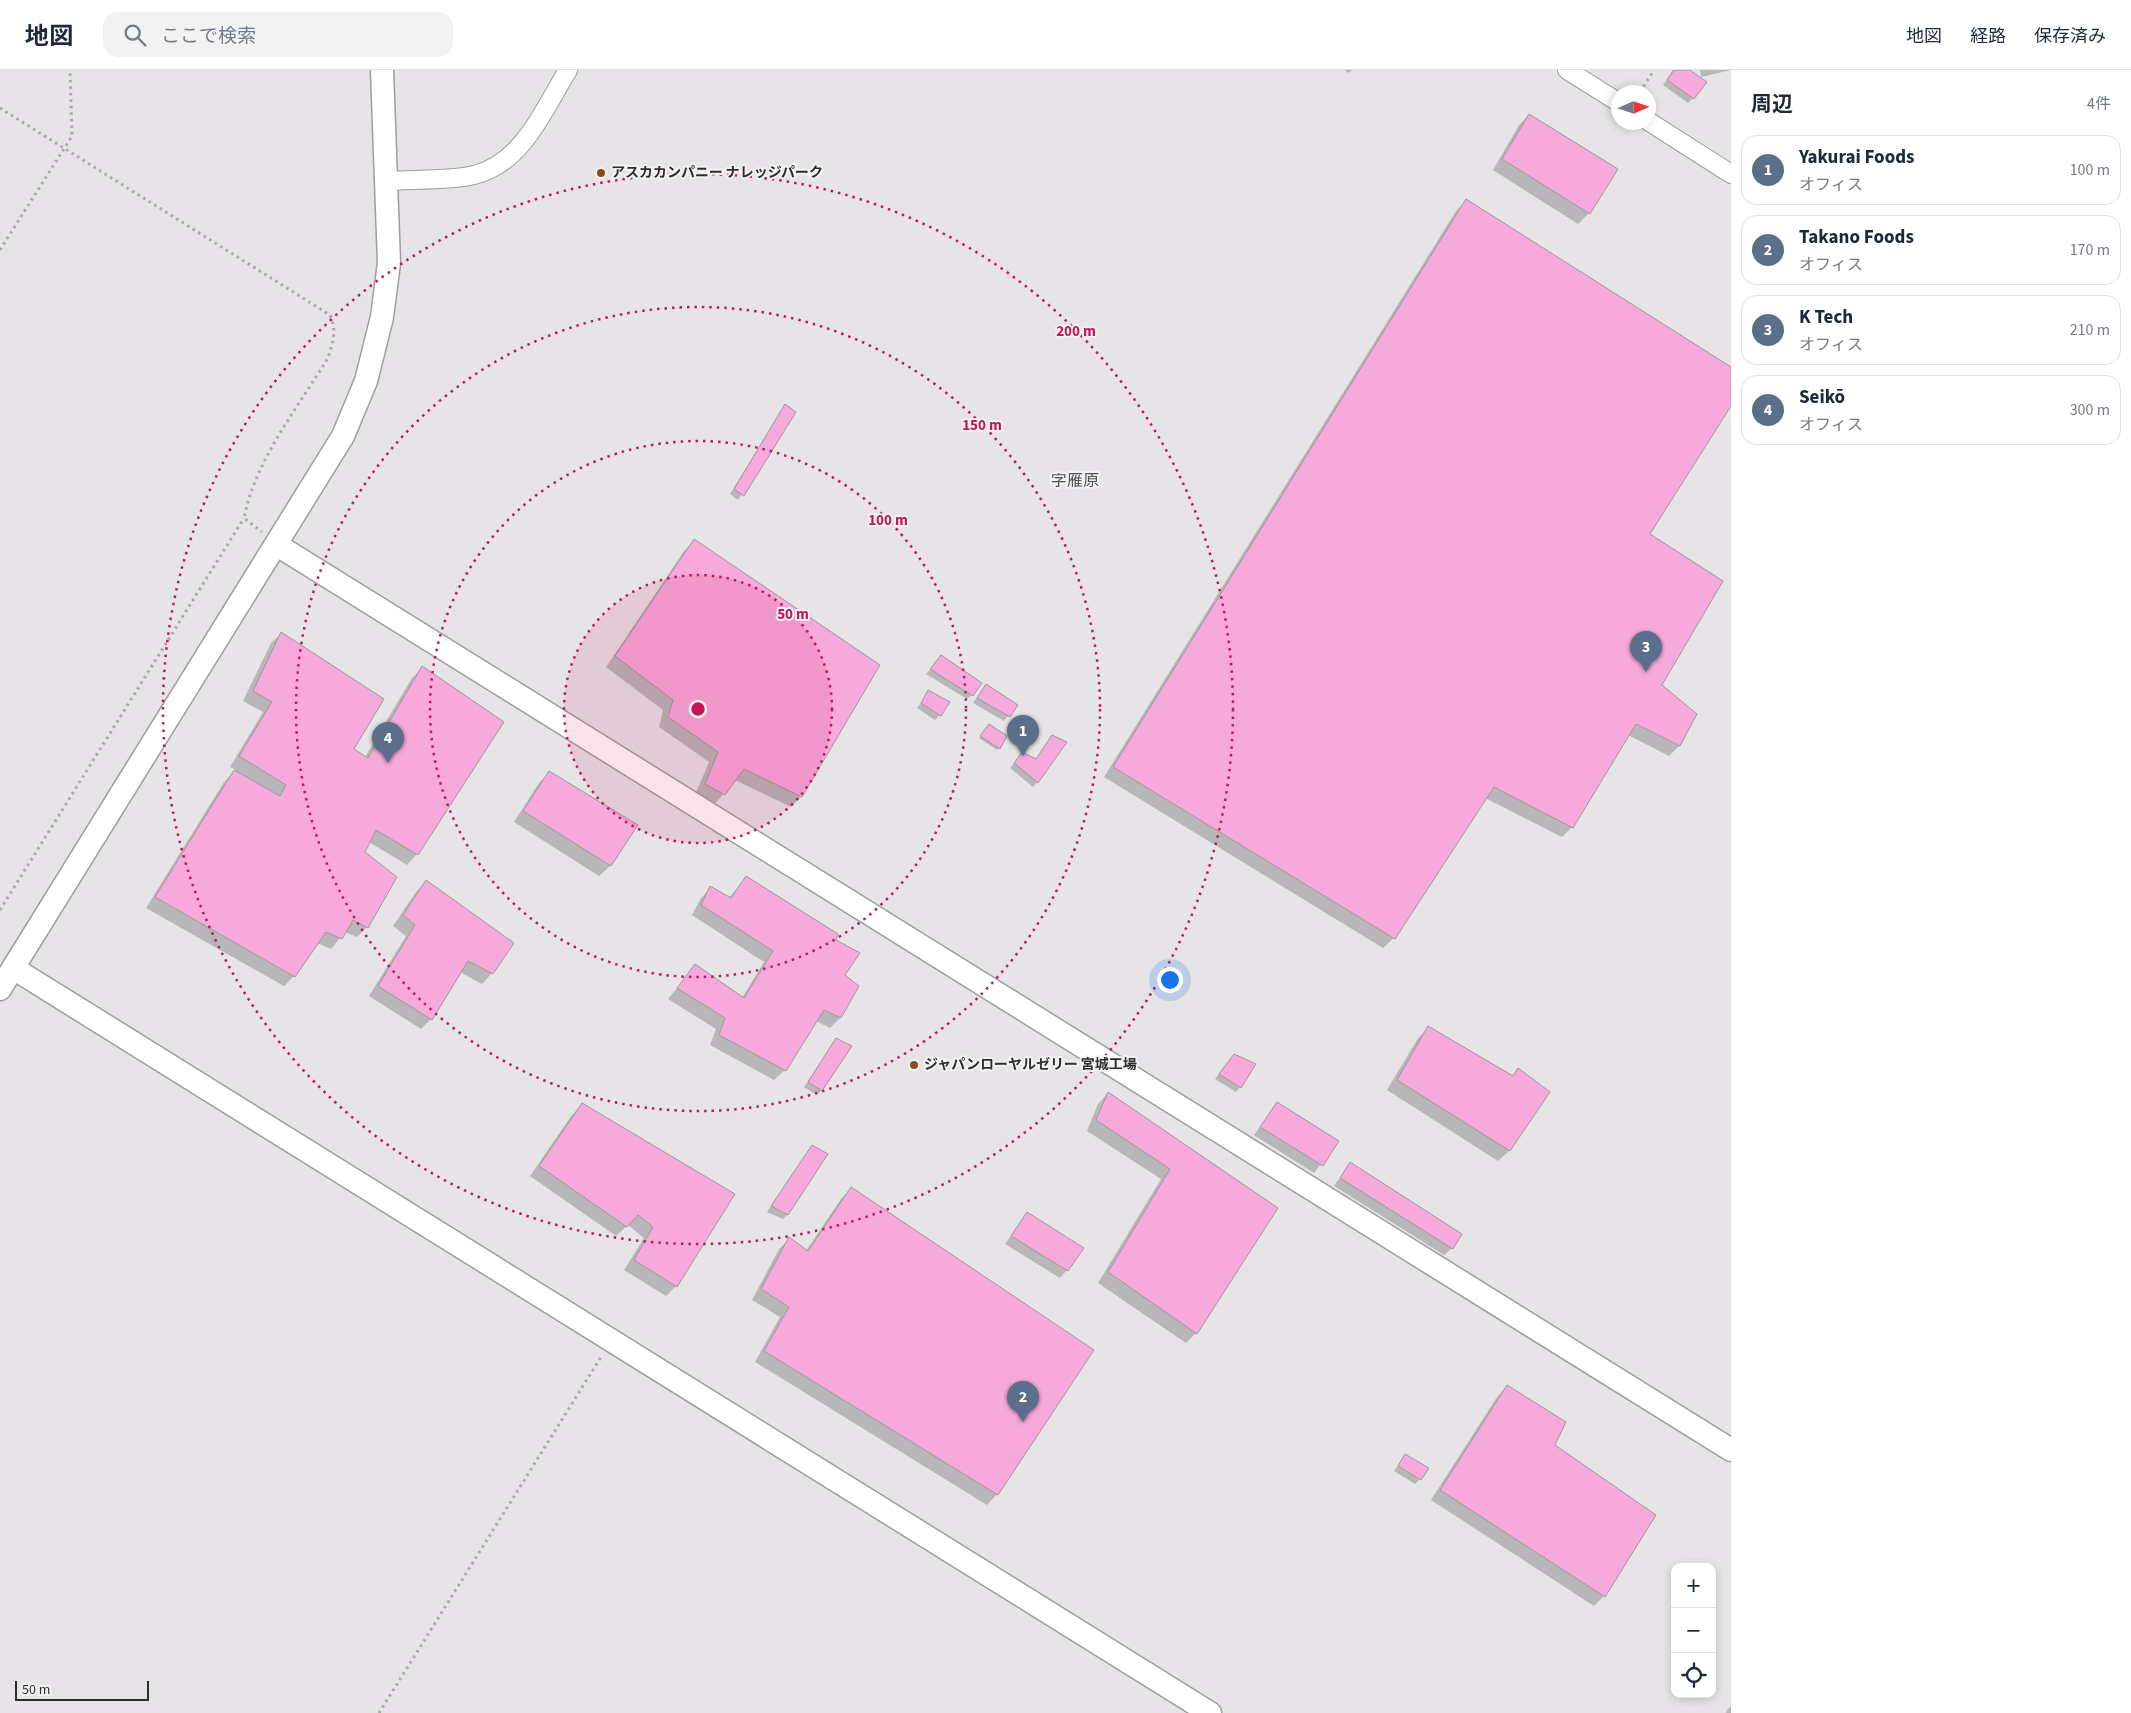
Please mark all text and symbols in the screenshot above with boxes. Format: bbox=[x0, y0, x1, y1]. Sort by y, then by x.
search box bbox=[103, 12, 453, 57]
text: 地図 bbox=[25, 19, 73, 54]
icon: search bbox=[121, 21, 149, 49]
text: ここで検索 bbox=[161, 23, 256, 50]
text: 地図 bbox=[1906, 24, 1942, 49]
text: 経路 bbox=[1970, 24, 2006, 49]
text: 保存済み bbox=[2034, 24, 2106, 49]
north arrow bbox=[1611, 85, 1656, 130]
text: 周辺 bbox=[1751, 89, 1793, 119]
text: 4件 bbox=[2087, 93, 2111, 115]
text: Yakurai Foods bbox=[1799, 144, 1914, 171]
text: 1 bbox=[1764, 159, 1772, 181]
text: 100 m bbox=[2070, 159, 2110, 181]
place label: アスカカンパニー ナレッジパーク bbox=[611, 163, 823, 183]
marker: アスカカンパニー ナレッジパーク bbox=[595, 167, 607, 179]
text: オフィス bbox=[1799, 174, 1863, 196]
text: Takano Foods bbox=[1799, 224, 1914, 251]
text: 2 bbox=[1764, 239, 1772, 261]
text: 170 m bbox=[2070, 239, 2110, 261]
text: オフィス bbox=[1799, 254, 1863, 276]
text: K Tech bbox=[1799, 304, 1853, 331]
text: 3 bbox=[1764, 319, 1772, 341]
text: 210 m bbox=[2070, 319, 2110, 341]
text: 200 m bbox=[1056, 321, 1096, 342]
text: オフィス bbox=[1799, 334, 1863, 356]
text: Seikō bbox=[1799, 384, 1845, 411]
text: 4 bbox=[1764, 399, 1772, 421]
text: 300 m bbox=[2070, 399, 2110, 421]
text: オフィス bbox=[1799, 414, 1863, 436]
text: 150 m bbox=[962, 415, 1002, 436]
district label: 字雁原 bbox=[1051, 470, 1099, 492]
text: 100 m bbox=[868, 510, 908, 531]
text: 50 m bbox=[777, 604, 809, 625]
pin: 3 bbox=[1630, 631, 1662, 672]
centre of rings bbox=[689, 700, 707, 718]
pin: 1 bbox=[1007, 715, 1039, 756]
pin: 4 bbox=[372, 722, 404, 763]
your location bbox=[1157, 967, 1183, 993]
place label: ジャパンローヤルゼリー 宮城工場 bbox=[924, 1055, 1137, 1075]
marker: ジャパンローヤルゼリー 宮城工場 bbox=[908, 1059, 920, 1071]
pin: 2 bbox=[1007, 1381, 1039, 1422]
map controls bbox=[1671, 1563, 1716, 1698]
button: + bbox=[1671, 1563, 1716, 1608]
button: − bbox=[1671, 1608, 1716, 1653]
button: locate bbox=[1671, 1653, 1716, 1698]
scale bar bbox=[15, 1678, 149, 1701]
text: 50 m bbox=[22, 1680, 50, 1700]

